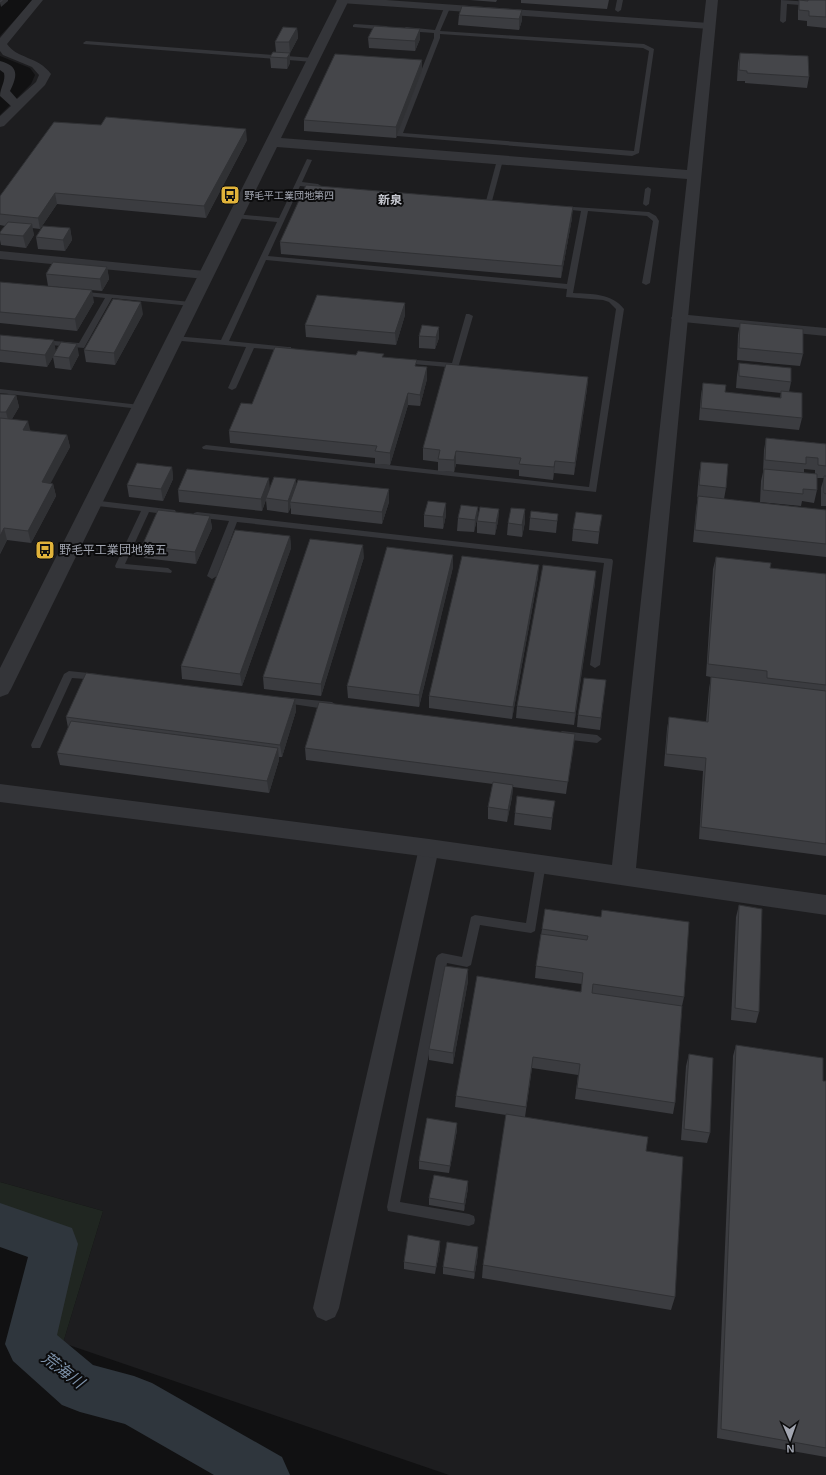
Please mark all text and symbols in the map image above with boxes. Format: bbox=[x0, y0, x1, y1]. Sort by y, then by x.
bus stop icon: 野毛平工業団地第四 bbox=[219, 184, 241, 206]
place label: 野毛平工業団地第四 bbox=[244, 190, 334, 201]
district label: 新泉 bbox=[378, 193, 402, 207]
bus stop icon: 野毛平工業団地第五 bbox=[34, 539, 56, 561]
place label: 野毛平工業団地第五 bbox=[59, 543, 167, 557]
water label: 荒海川 bbox=[39, 1349, 89, 1392]
north arrow bbox=[770, 1419, 810, 1459]
text: N bbox=[786, 1443, 795, 1455]

